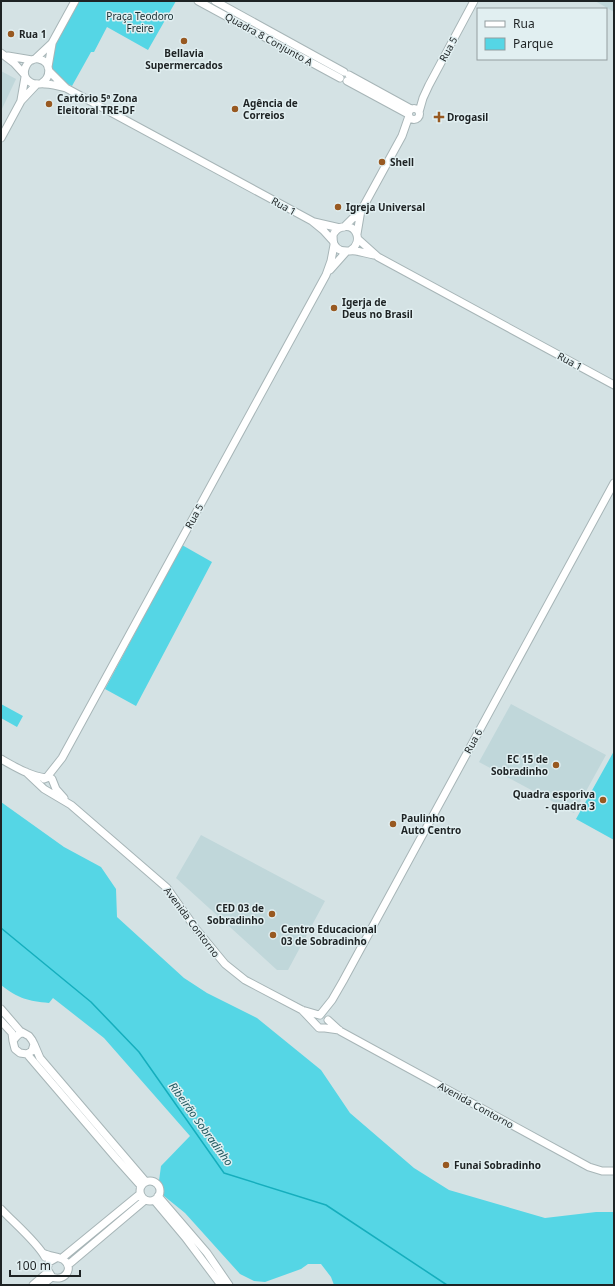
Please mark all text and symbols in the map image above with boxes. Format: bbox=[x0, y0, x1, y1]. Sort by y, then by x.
legend bbox=[477, 8, 607, 60]
park label: Praça Teodoro Freire bbox=[106, 9, 174, 35]
street label: Quadra 8 Conjunto A bbox=[223, 9, 316, 69]
text: Rua bbox=[513, 15, 535, 32]
place label: Rua 1 bbox=[19, 27, 46, 41]
marker: Rua 1 bbox=[6, 29, 16, 39]
street label: Rua 5 bbox=[436, 34, 460, 64]
text: Parque bbox=[513, 35, 554, 52]
marker: Bellavia Supermercados bbox=[179, 36, 189, 46]
place label: Bellavia Supermercados bbox=[145, 46, 223, 72]
place label: Cartório 5ª Zona Eleitoral TRE-DF bbox=[57, 91, 137, 117]
place label: Agência de Correios bbox=[243, 96, 298, 122]
marker: Cartório 5ª Zona Eleitoral TRE-DF bbox=[44, 99, 54, 109]
marker: Agência de Correios bbox=[230, 104, 240, 114]
place label: Drogasil bbox=[447, 110, 488, 124]
marker: Drogasil bbox=[434, 112, 444, 122]
place label: Shell bbox=[390, 155, 414, 169]
marker: Shell bbox=[377, 157, 387, 167]
street label: Rua 1 bbox=[269, 193, 299, 219]
place label: Igreja Universal bbox=[346, 200, 425, 214]
marker: Igreja Universal bbox=[333, 202, 343, 212]
place label: Igerja de Deus no Brasil bbox=[342, 295, 413, 321]
marker: Igerja de Deus no Brasil bbox=[329, 303, 339, 313]
street label: Rua 1 bbox=[555, 349, 585, 373]
street label: Rua 5 bbox=[181, 501, 207, 531]
street label: Rua 6 bbox=[460, 726, 486, 756]
place label: EC 15 de Sobradinho bbox=[491, 752, 548, 778]
marker: EC 15 de Sobradinho bbox=[551, 760, 561, 770]
place label: Quadra esporiva - quadra 3 bbox=[513, 787, 595, 813]
marker: Quadra esporiva - quadra 3 bbox=[598, 795, 608, 805]
place label: Paulinho Auto Centro bbox=[401, 811, 461, 837]
marker: Paulinho Auto Centro bbox=[388, 819, 398, 829]
street label: Avenida Contorno bbox=[161, 884, 223, 960]
place label: CED 03 de Sobradinho bbox=[207, 901, 264, 927]
marker: CED 03 de Sobradinho bbox=[267, 909, 277, 919]
place label: Centro Educacional 03 de Sobradinho bbox=[281, 922, 377, 948]
marker: Centro Educacional 03 de Sobradinho bbox=[268, 930, 278, 940]
street label: Avenida Contorno bbox=[436, 1078, 516, 1132]
water label: Ribeirão Sobradinho bbox=[166, 1079, 237, 1169]
place label: Funai Sobradinho bbox=[454, 1158, 541, 1172]
marker: Funai Sobradinho bbox=[441, 1160, 451, 1170]
scale bar bbox=[10, 1252, 80, 1278]
text: 100 m bbox=[16, 1257, 51, 1274]

